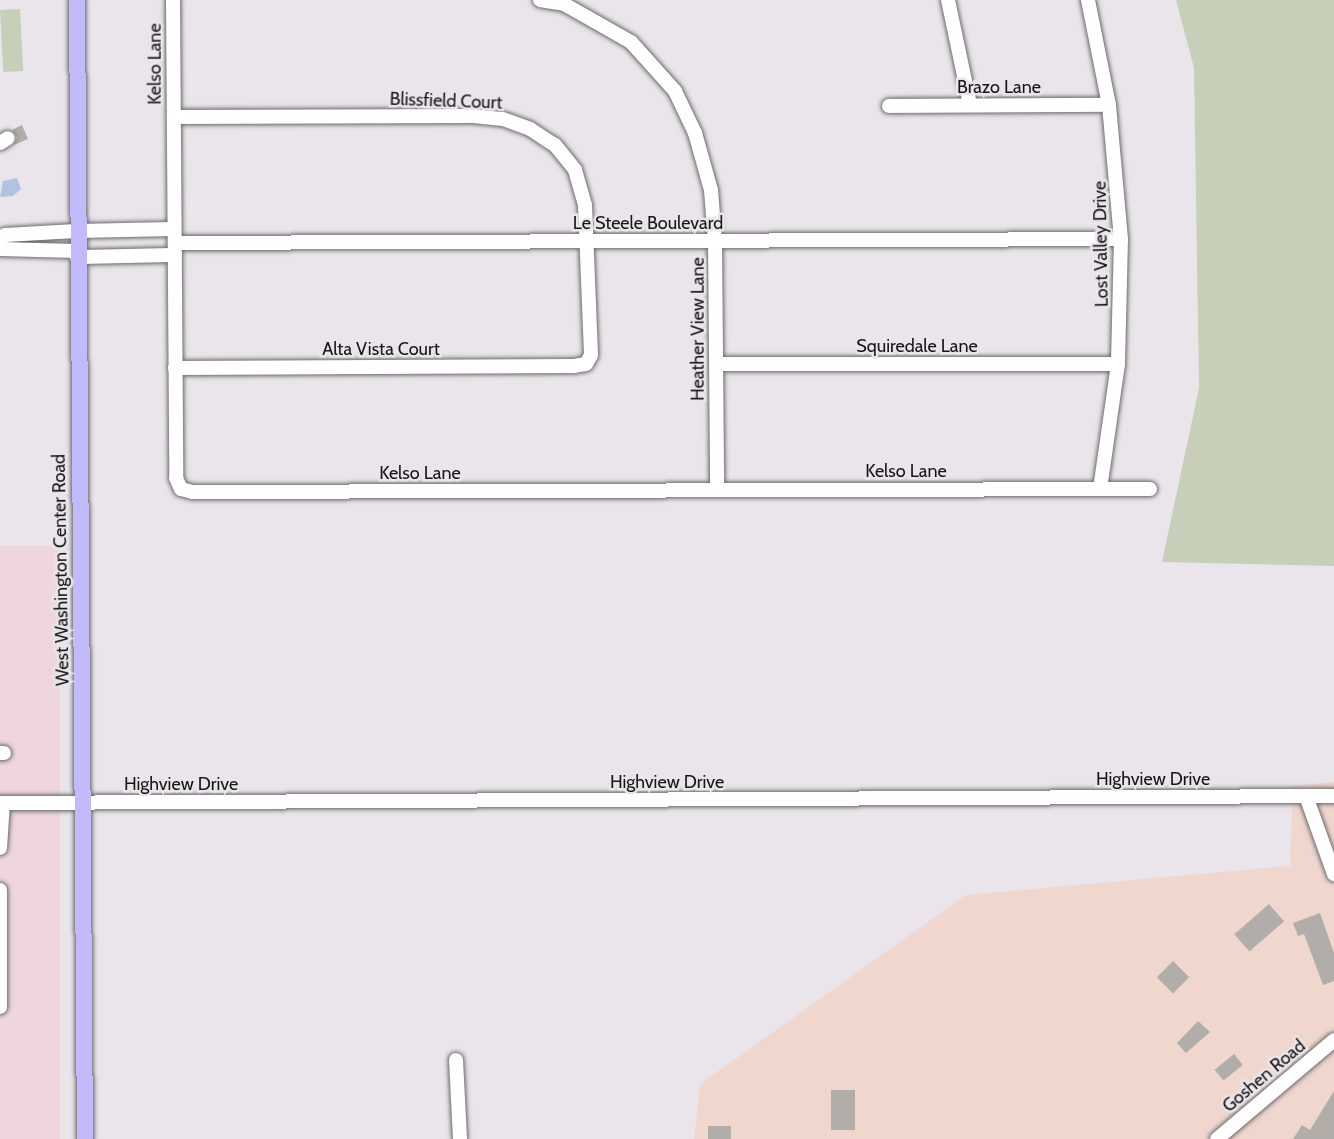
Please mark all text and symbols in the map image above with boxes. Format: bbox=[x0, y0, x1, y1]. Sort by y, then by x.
street label: Kelso Lane bbox=[144, 23, 166, 105]
street label: Brazo Lane bbox=[957, 76, 1041, 98]
street label: Blissfield Court bbox=[389, 88, 503, 114]
street label: Lost Valley Drive bbox=[1089, 181, 1113, 307]
street label: Le Steele Boulevard bbox=[573, 212, 723, 234]
street label: Heather View Lane bbox=[687, 257, 709, 401]
street label: Squiredale Lane bbox=[856, 335, 978, 357]
street label: Alta Vista Court bbox=[322, 338, 440, 360]
street label: West Washington Center Road bbox=[48, 454, 74, 686]
street label: Kelso Lane bbox=[865, 460, 947, 482]
street label: Kelso Lane bbox=[379, 462, 461, 484]
street label: Highview Drive bbox=[1096, 768, 1210, 790]
street label: Highview Drive bbox=[610, 771, 724, 793]
street label: Highview Drive bbox=[124, 773, 238, 795]
street label: Goshen Road bbox=[1218, 1035, 1310, 1117]

